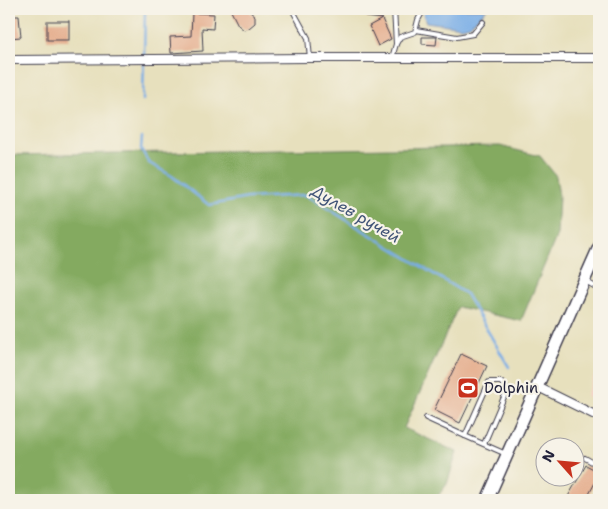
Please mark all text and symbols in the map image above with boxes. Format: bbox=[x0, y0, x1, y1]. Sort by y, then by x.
water label: Дулев ручей bbox=[307, 180, 404, 248]
sports icon: Dolphin bbox=[456, 376, 480, 400]
place label: Dolphin bbox=[484, 378, 538, 398]
north arrow bbox=[536, 436, 586, 486]
text: N bbox=[538, 447, 559, 465]

